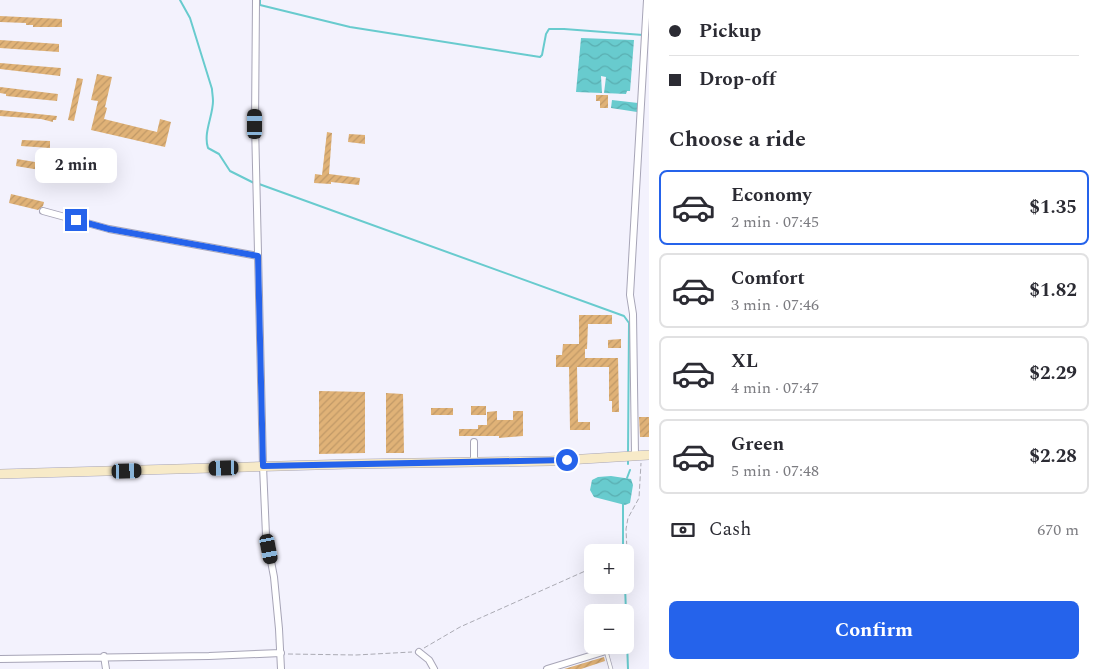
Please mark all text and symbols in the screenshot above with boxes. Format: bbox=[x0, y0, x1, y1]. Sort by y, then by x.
text: Pickup bbox=[699, 17, 761, 46]
text: Drop-off bbox=[699, 65, 776, 94]
car bbox=[247, 109, 262, 139]
text: Choose a ride bbox=[669, 123, 806, 156]
callout: 2 min bbox=[35, 148, 117, 182]
text: 2 min bbox=[55, 153, 97, 177]
text: Economy bbox=[731, 181, 812, 210]
icon: car bbox=[671, 185, 716, 230]
text: $1.35 bbox=[1029, 193, 1077, 222]
route end bbox=[65, 209, 87, 231]
text: 2 min · 07:45 bbox=[731, 210, 819, 234]
text: Comfort bbox=[731, 264, 805, 293]
icon: car bbox=[671, 268, 716, 313]
text: $1.82 bbox=[1029, 276, 1077, 305]
text: 3 min · 07:46 bbox=[731, 293, 819, 317]
text: XL bbox=[731, 347, 758, 376]
icon: car bbox=[671, 351, 716, 396]
text: $2.29 bbox=[1029, 359, 1077, 388]
text: 4 min · 07:47 bbox=[731, 376, 819, 400]
text: Green bbox=[731, 430, 784, 459]
icon: car bbox=[671, 434, 716, 479]
text: $2.28 bbox=[1029, 442, 1077, 471]
route start bbox=[556, 449, 578, 471]
text: 5 min · 07:48 bbox=[731, 459, 819, 483]
car bbox=[208, 460, 239, 476]
car bbox=[111, 463, 142, 479]
text: Cash bbox=[709, 515, 751, 544]
icon: cash bbox=[669, 516, 697, 544]
text: 670 m bbox=[1037, 518, 1079, 542]
car bbox=[258, 533, 279, 565]
map controls bbox=[584, 544, 634, 654]
button: + bbox=[584, 544, 634, 594]
button: Confirm bbox=[669, 601, 1079, 659]
button: − bbox=[584, 604, 634, 654]

